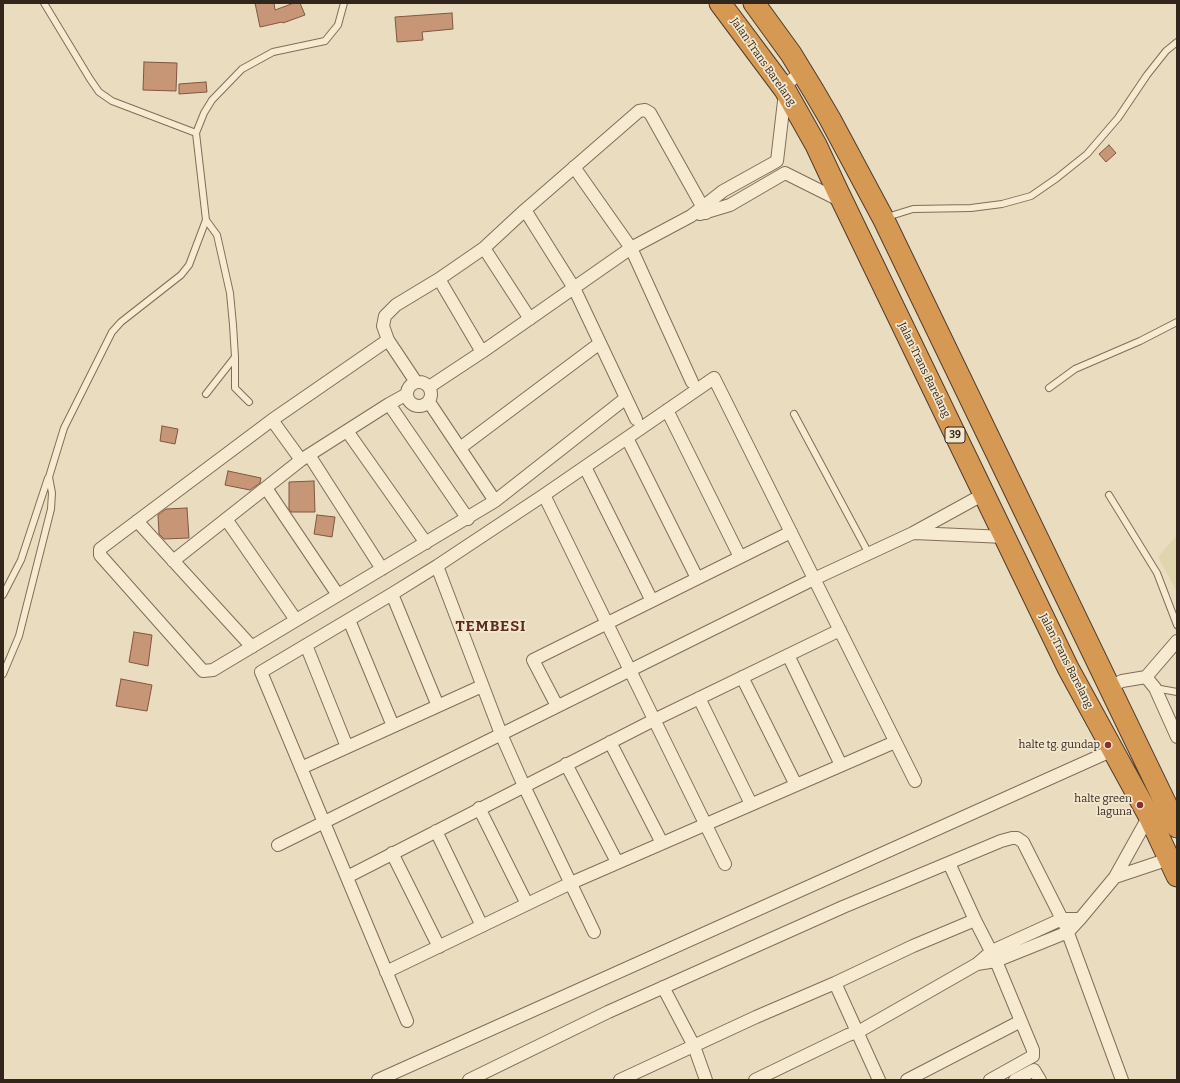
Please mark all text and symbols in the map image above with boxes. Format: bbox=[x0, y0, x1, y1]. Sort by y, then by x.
street label: Jalan Trans Barelang bbox=[728, 15, 798, 109]
street label: Jalan Trans Barelang bbox=[895, 320, 953, 420]
road number: 39 bbox=[945, 427, 965, 443]
street label: Jalan Trans Barelang bbox=[1036, 612, 1096, 710]
district label: TEMBESI bbox=[456, 618, 526, 636]
place label: halte tg. gundap bbox=[1019, 738, 1100, 752]
marker: halte tg. gundap bbox=[1103, 740, 1113, 750]
place label: halte green laguna bbox=[1074, 792, 1132, 818]
marker: halte green laguna bbox=[1135, 800, 1145, 810]

